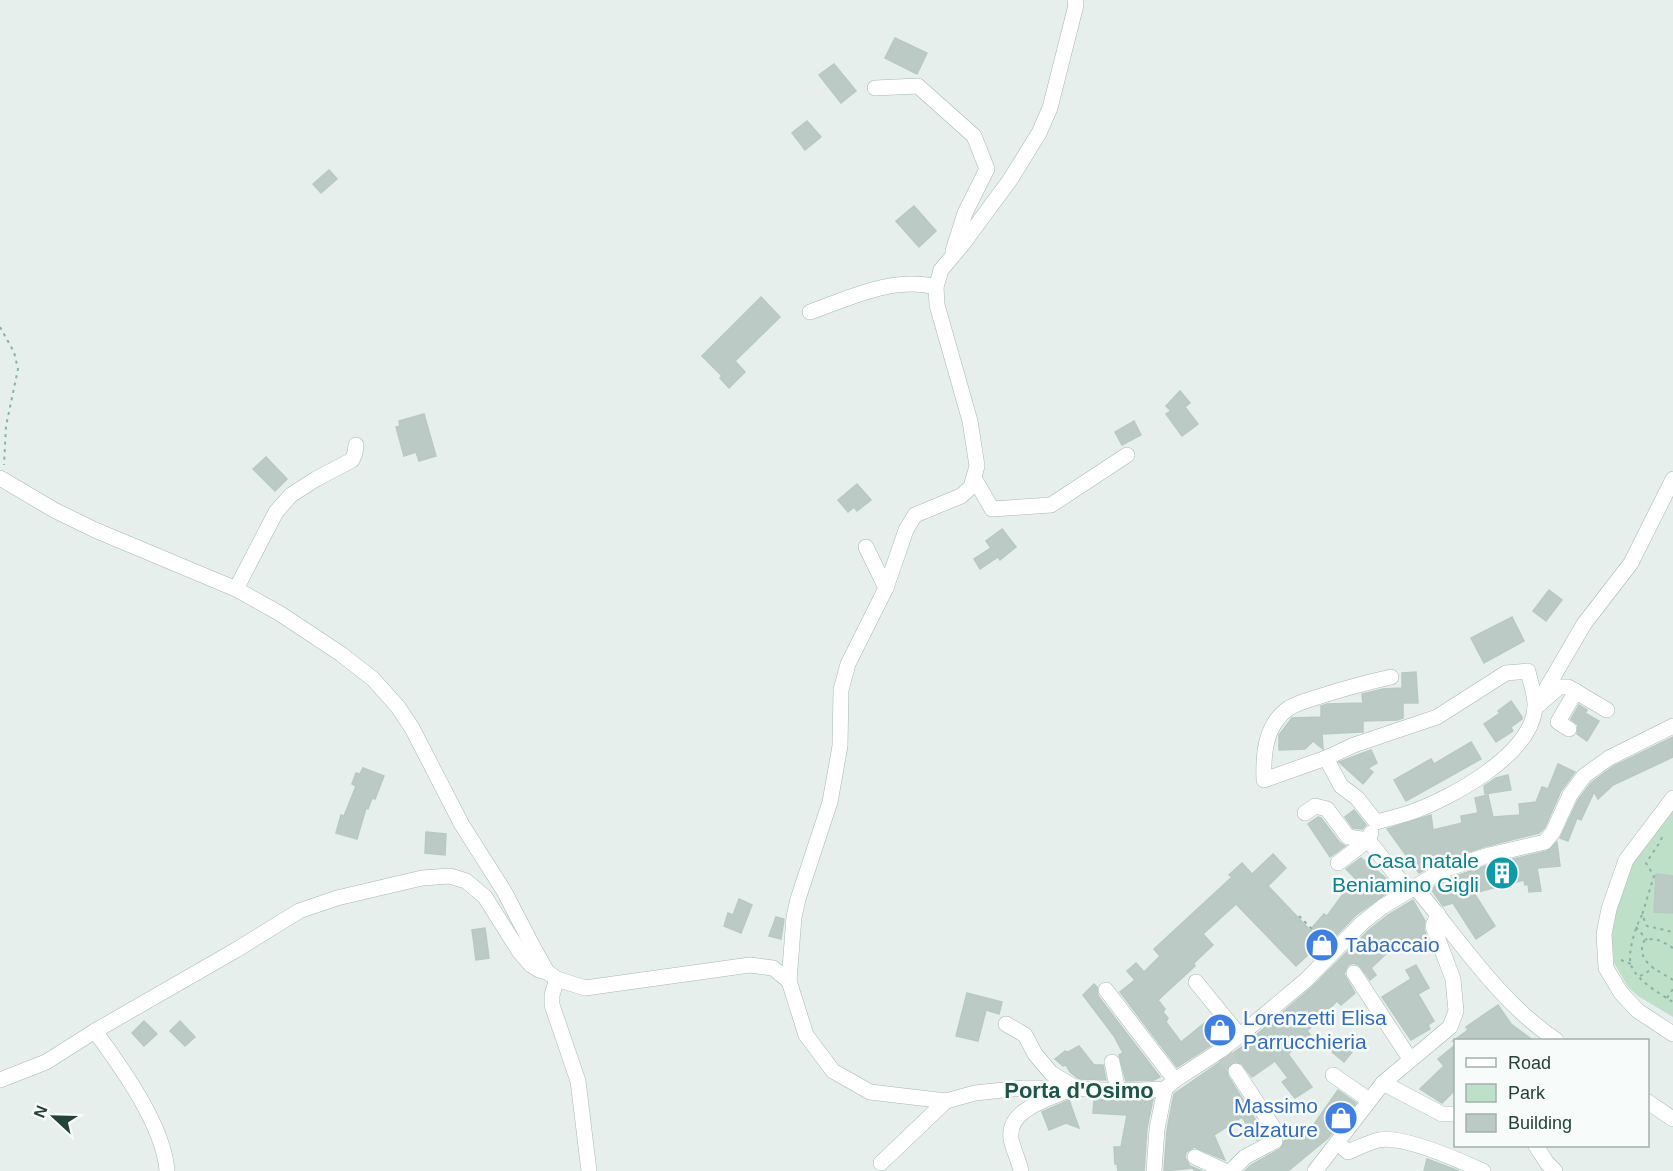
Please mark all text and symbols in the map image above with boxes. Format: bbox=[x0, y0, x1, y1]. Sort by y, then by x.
place label: Casa natale Beniamino Gigli bbox=[1332, 849, 1479, 896]
building icon: Casa natale Beniamino Gigli bbox=[1484, 855, 1520, 891]
shop icon: Tabaccaio bbox=[1304, 927, 1340, 963]
place label: Tabaccaio bbox=[1345, 933, 1440, 956]
place label: Lorenzetti Elisa Parrucchieria bbox=[1243, 1006, 1387, 1053]
shop icon: Lorenzetti Elisa Parrucchieria bbox=[1202, 1012, 1238, 1048]
legend bbox=[1454, 1039, 1649, 1147]
text: Road bbox=[1508, 1053, 1551, 1073]
district label: Porta d'Osimo bbox=[1004, 1078, 1154, 1103]
text: Park bbox=[1508, 1083, 1546, 1103]
north arrow bbox=[24, 1087, 84, 1147]
place label: Massimo Calzature bbox=[1228, 1094, 1318, 1141]
shop icon: Massimo Calzature bbox=[1323, 1100, 1359, 1136]
text: N bbox=[31, 1103, 51, 1120]
text: Building bbox=[1508, 1113, 1572, 1133]

